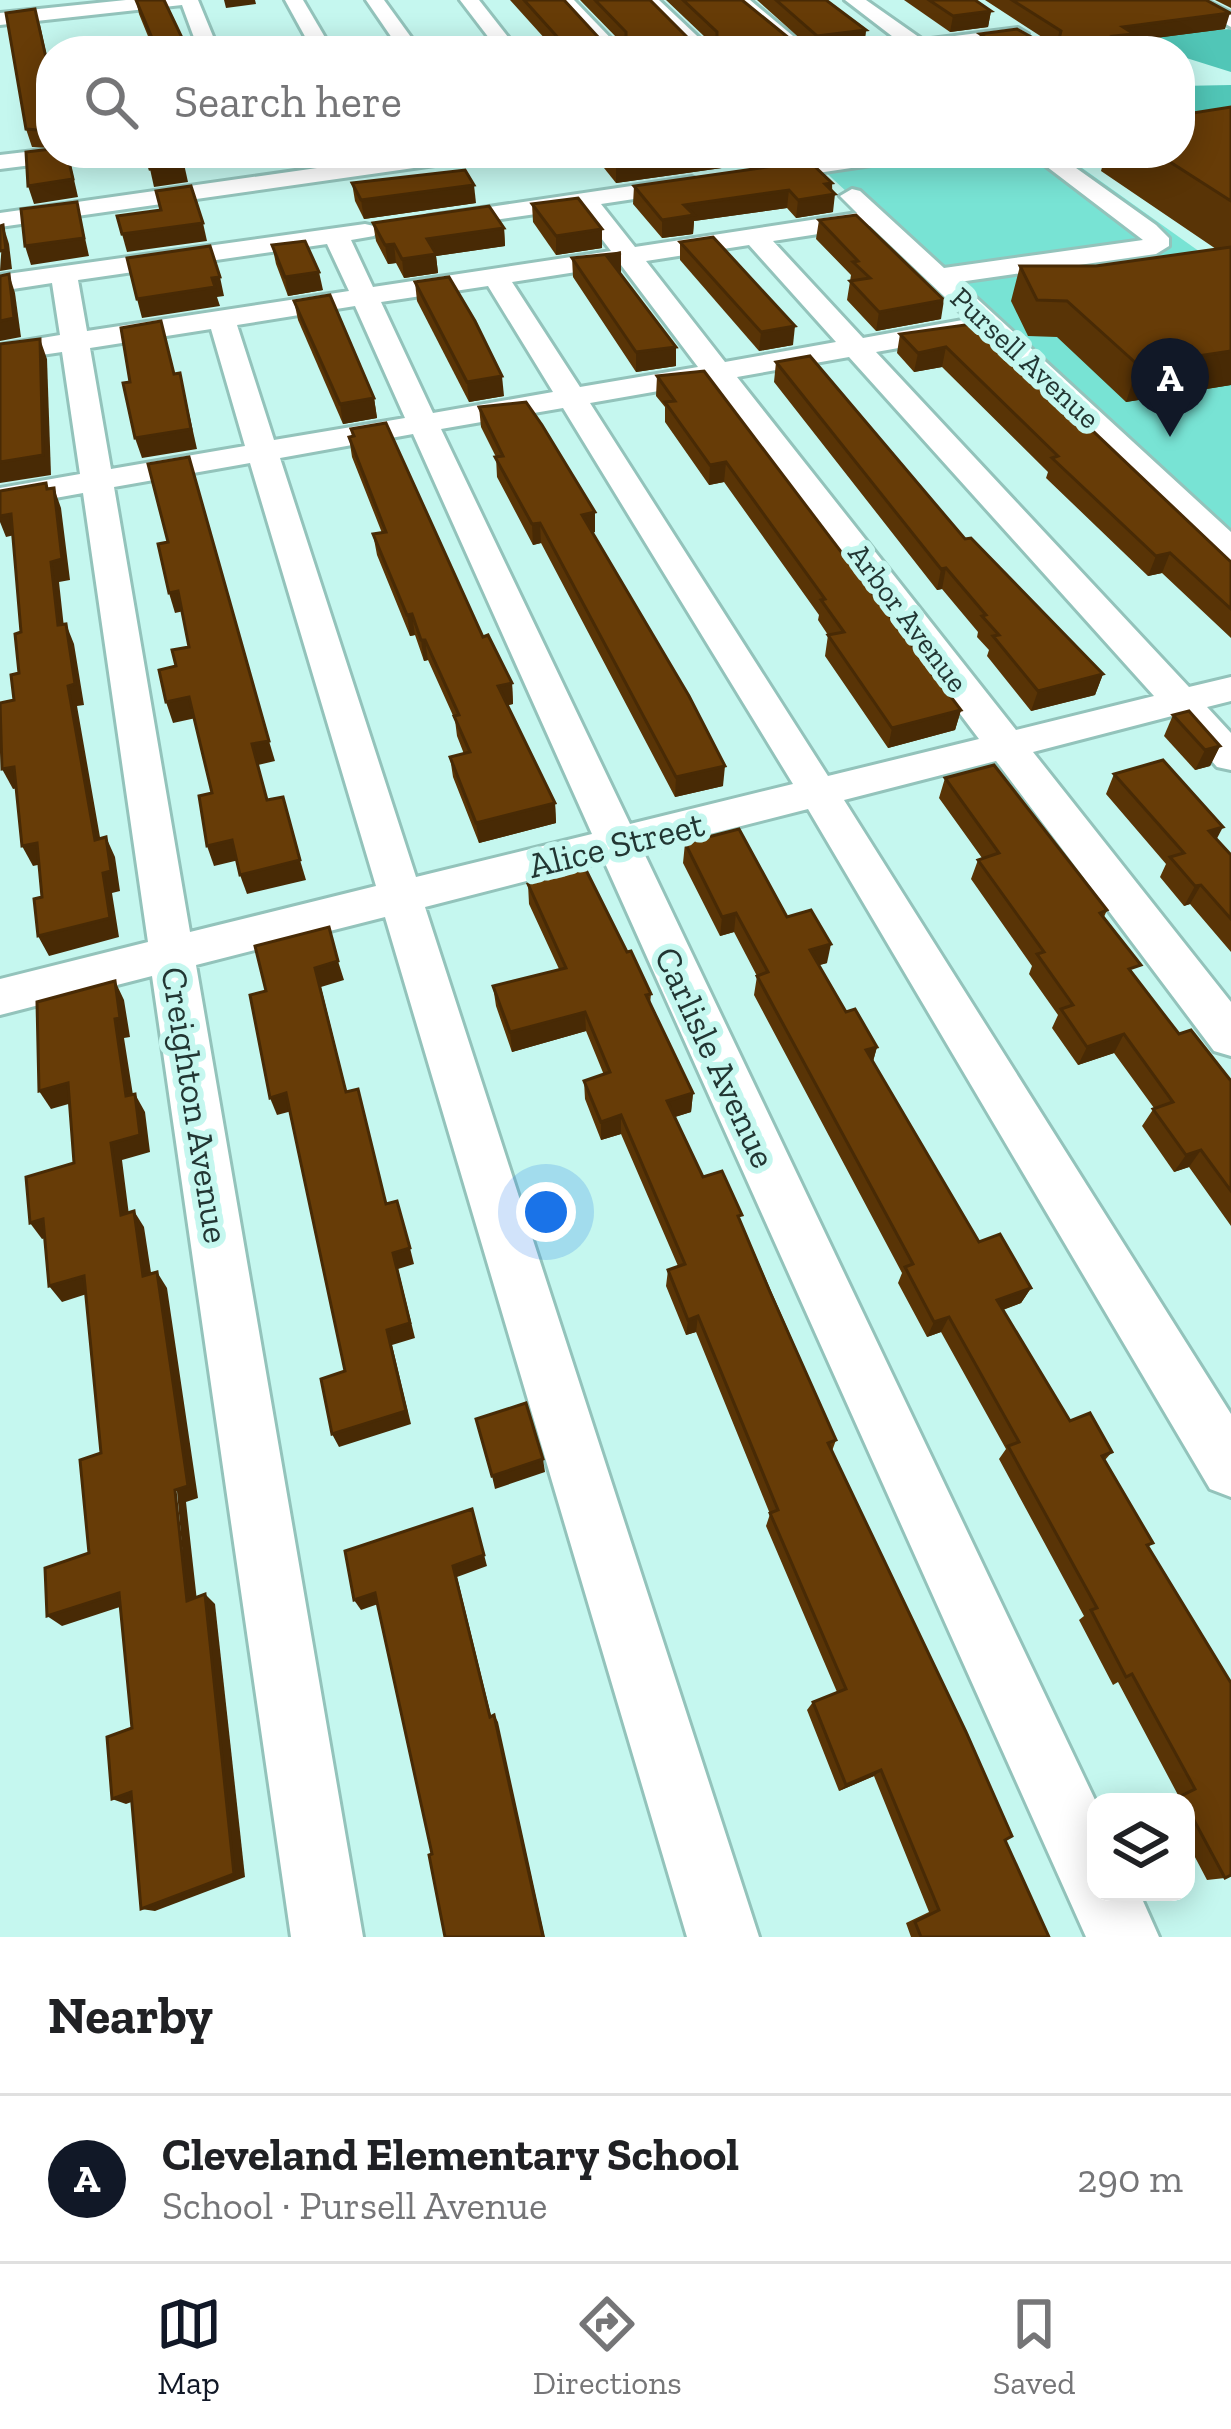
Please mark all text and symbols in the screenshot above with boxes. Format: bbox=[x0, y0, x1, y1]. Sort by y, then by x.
search box bbox=[36, 36, 1195, 168]
icon: search bbox=[78, 69, 144, 135]
text: Search here bbox=[174, 75, 402, 129]
street label: Pursell Avenue bbox=[943, 280, 1107, 436]
pin: A bbox=[1131, 338, 1209, 437]
street label: Arbor Avenue bbox=[841, 537, 975, 699]
street label: Alice Street bbox=[524, 802, 709, 887]
street label: Carlisle Avenue bbox=[646, 940, 785, 1174]
street label: Creighton Avenue bbox=[152, 964, 239, 1246]
your location bbox=[516, 1182, 576, 1242]
map controls bbox=[1087, 1793, 1195, 1901]
button: layers bbox=[1087, 1793, 1195, 1901]
text: Nearby bbox=[48, 1985, 213, 2046]
text: Cleveland Elementary School bbox=[162, 2128, 739, 2182]
text: A bbox=[74, 2155, 100, 2202]
text: 290 m bbox=[1077, 2155, 1183, 2202]
text: School · Pursell Avenue bbox=[162, 2182, 547, 2229]
tab: Map bbox=[156, 2291, 222, 2402]
tab: Directions bbox=[533, 2291, 682, 2402]
tab: Saved bbox=[993, 2291, 1075, 2402]

